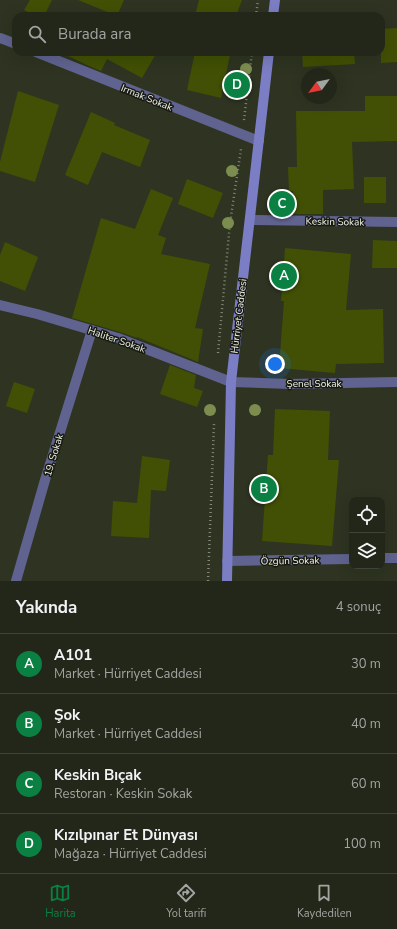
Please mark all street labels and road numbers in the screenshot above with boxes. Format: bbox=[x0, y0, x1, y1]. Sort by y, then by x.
street label: Irmak Sokak bbox=[119, 81, 175, 115]
street label: Keskin Sokak bbox=[305, 214, 365, 230]
street label: Hürriyet Caddesi bbox=[227, 278, 251, 354]
street label: Haliter Sokak bbox=[86, 324, 148, 357]
street label: Şenel Sokak bbox=[287, 377, 342, 391]
street label: 19. Sokak bbox=[41, 431, 67, 478]
street label: Özgün Sokak bbox=[260, 553, 321, 569]

